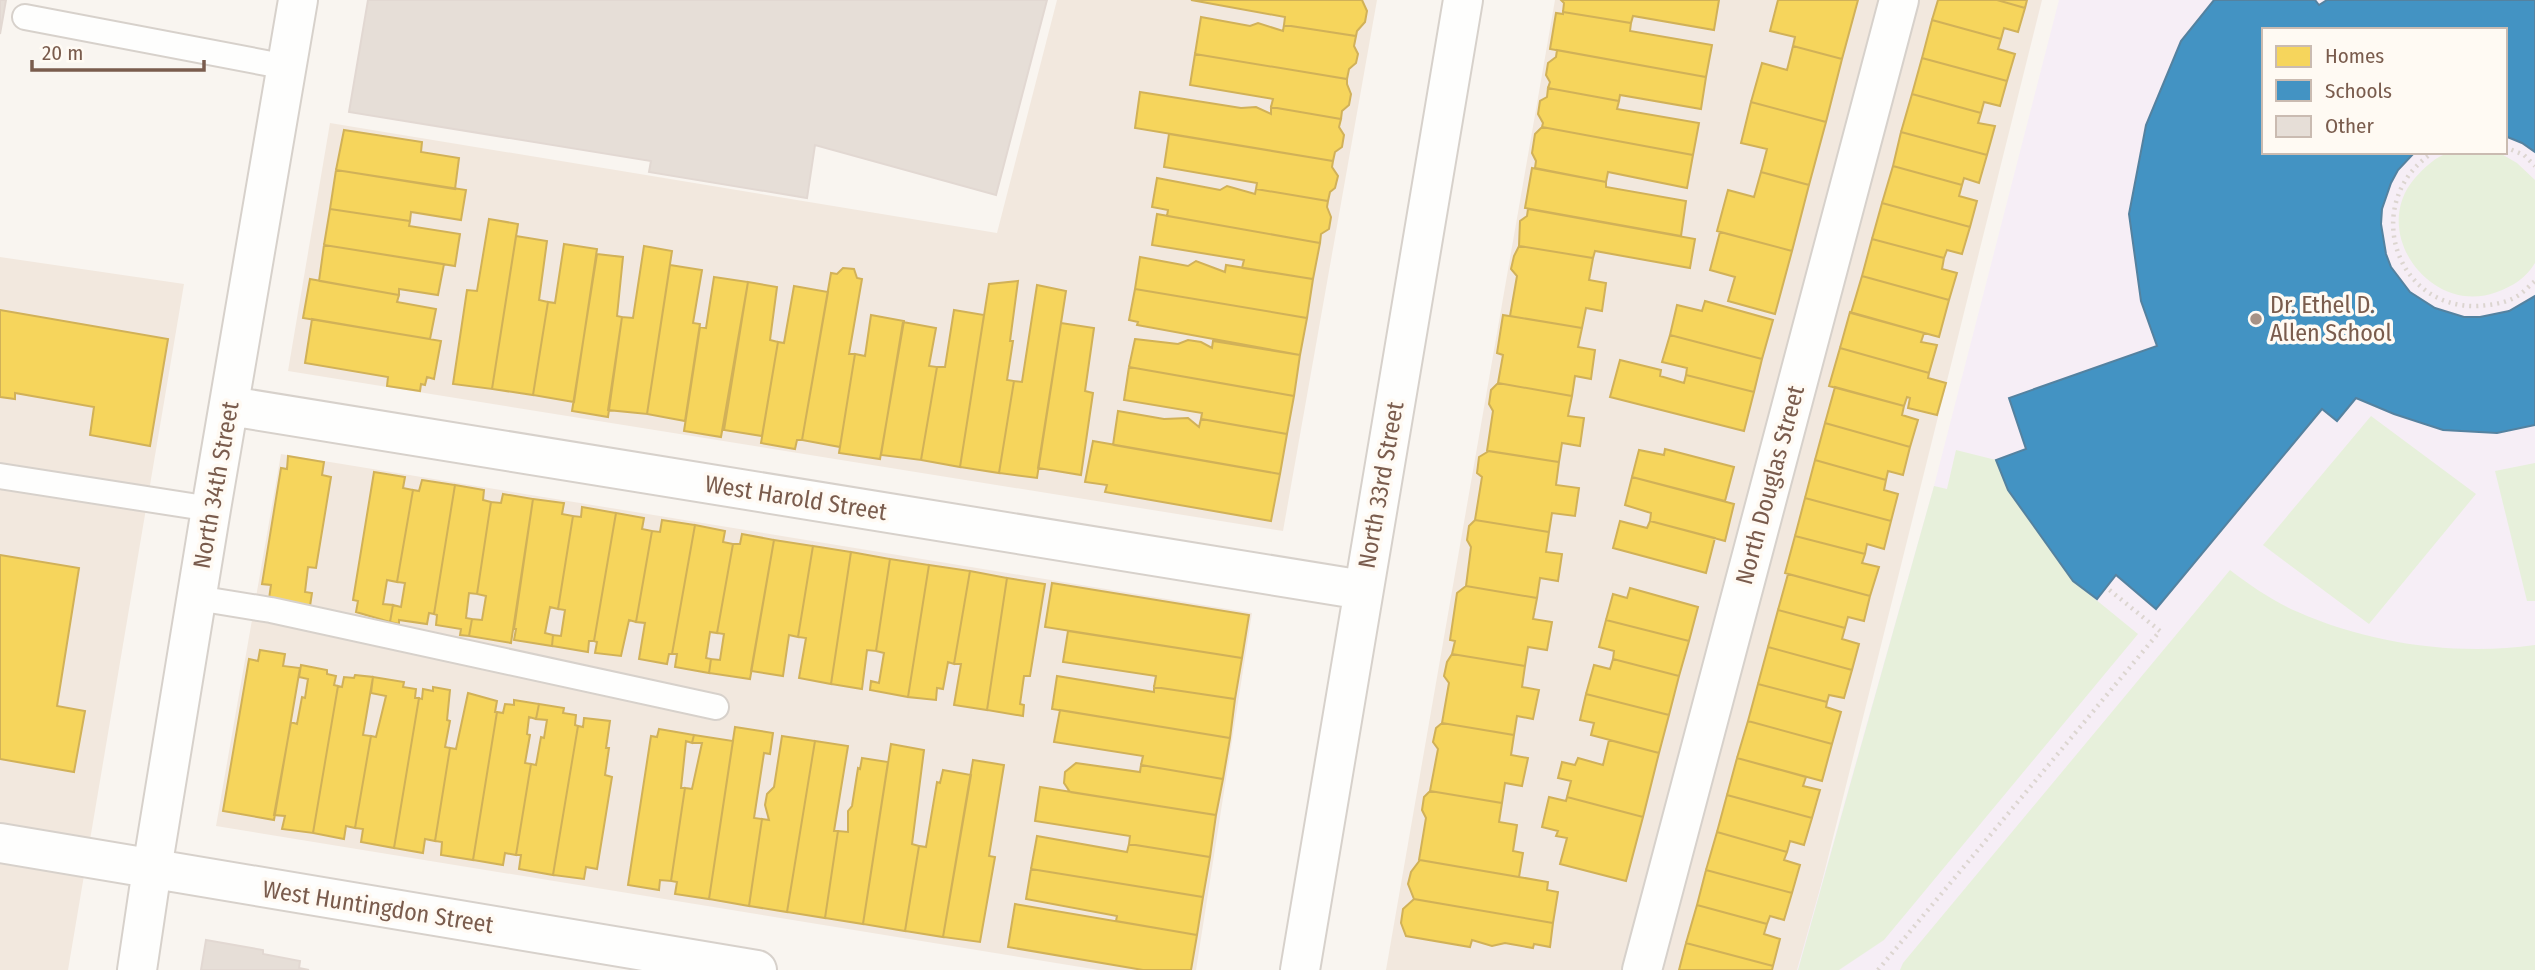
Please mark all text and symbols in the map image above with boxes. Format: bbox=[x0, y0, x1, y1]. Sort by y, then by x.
scale bar bbox=[32, 28, 203, 72]
legend bbox=[2262, 28, 2507, 154]
text: 20 m bbox=[42, 40, 83, 66]
text: Homes bbox=[2325, 43, 2384, 69]
text: Schools bbox=[2325, 78, 2392, 104]
text: Other bbox=[2325, 113, 2374, 139]
place label: Dr. Ethel D. Allen School bbox=[2270, 291, 2392, 347]
marker: Dr. Ethel D. Allen School bbox=[2248, 311, 2264, 327]
street label: North Douglas Street bbox=[1730, 382, 1810, 588]
street label: North 34th Street bbox=[188, 399, 245, 571]
street label: North 33rd Street bbox=[1353, 399, 1409, 570]
street label: West Harold Street bbox=[703, 470, 889, 526]
street label: West Huntingdon Street bbox=[261, 875, 496, 939]

